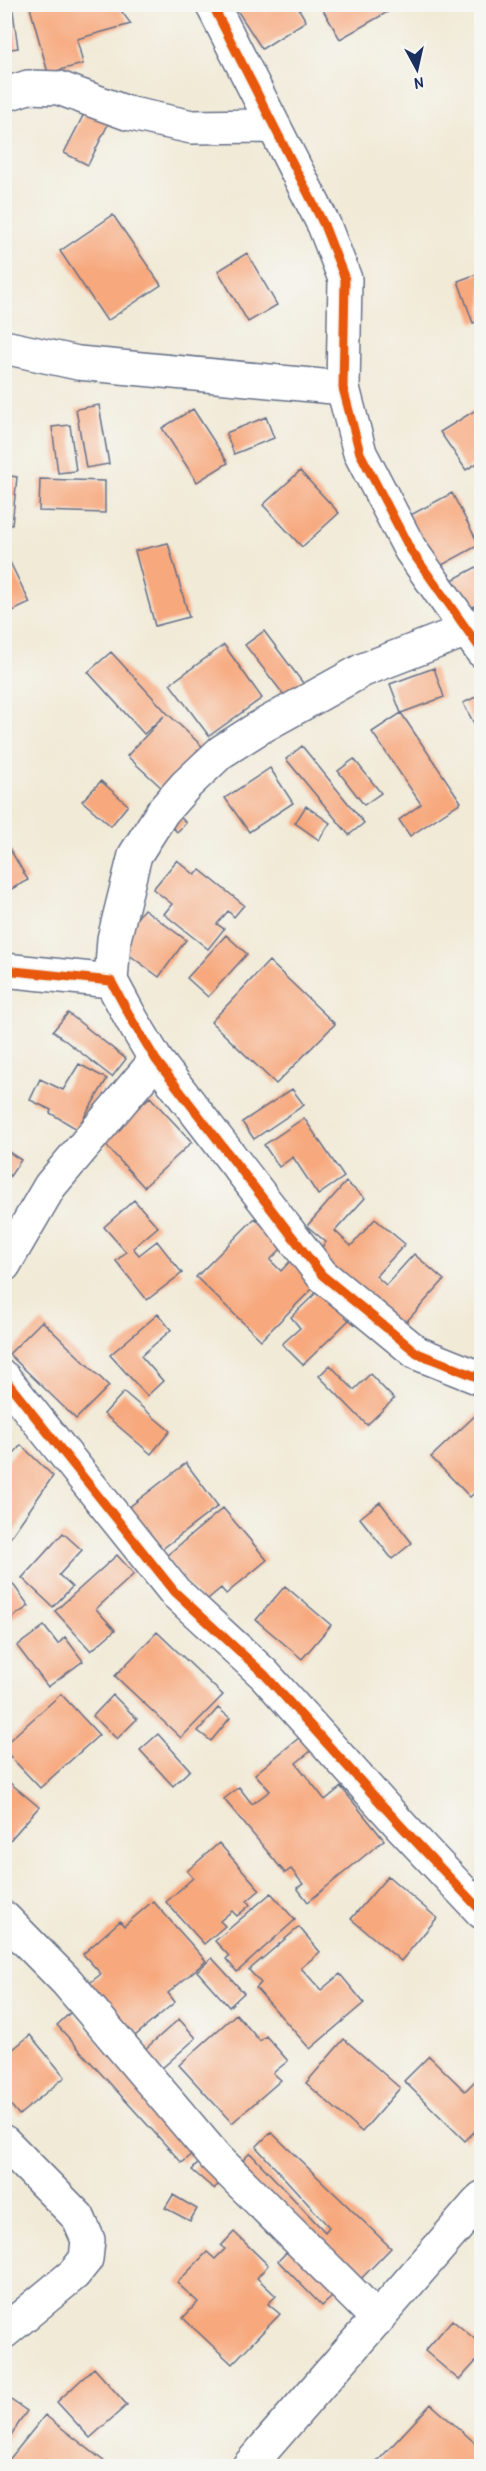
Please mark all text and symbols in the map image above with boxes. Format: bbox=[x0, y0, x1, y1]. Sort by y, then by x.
north arrow bbox=[387, 39, 447, 99]
text: N bbox=[413, 72, 425, 95]

